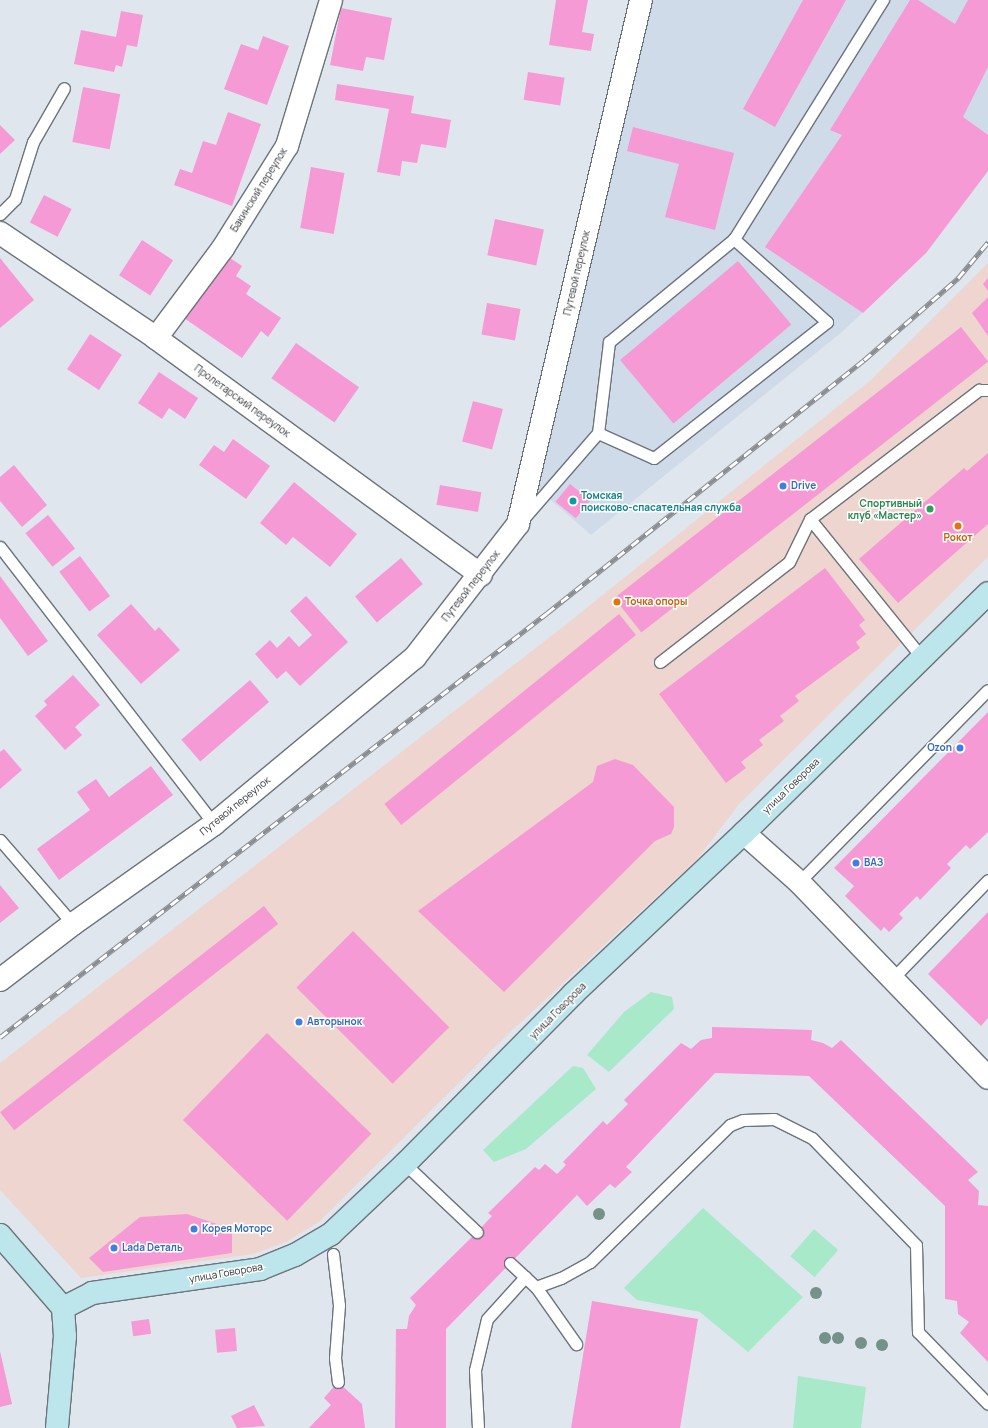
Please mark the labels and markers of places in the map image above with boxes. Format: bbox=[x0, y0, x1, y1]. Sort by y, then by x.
place label: Drive bbox=[791, 480, 816, 492]
marker: Drive bbox=[778, 481, 788, 491]
place label: Томская поисково-спасательная служба bbox=[581, 489, 741, 512]
marker: Томская поисково-спасательная служба bbox=[568, 496, 578, 506]
place label: Спортивный клуб «Мастер» bbox=[848, 497, 922, 520]
marker: Спортивный клуб «Мастер» bbox=[925, 504, 935, 514]
marker: Рокот bbox=[953, 521, 963, 531]
place label: Рокот bbox=[943, 532, 973, 544]
place label: Точка опоры bbox=[625, 596, 687, 608]
marker: Точка опоры bbox=[612, 597, 622, 607]
place label: Ozon bbox=[927, 742, 952, 754]
marker: Ozon bbox=[955, 743, 965, 753]
place label: ВАЗ bbox=[864, 857, 883, 869]
marker: ВАЗ bbox=[851, 858, 861, 868]
place label: Авторынок bbox=[307, 1016, 362, 1028]
marker: Авторынок bbox=[294, 1017, 304, 1027]
place label: Корея Моторс bbox=[202, 1223, 272, 1235]
marker: Корея Моторс bbox=[189, 1224, 199, 1234]
place label: Lada Dеталь bbox=[122, 1242, 183, 1254]
marker: Lada Dеталь bbox=[109, 1243, 119, 1253]

